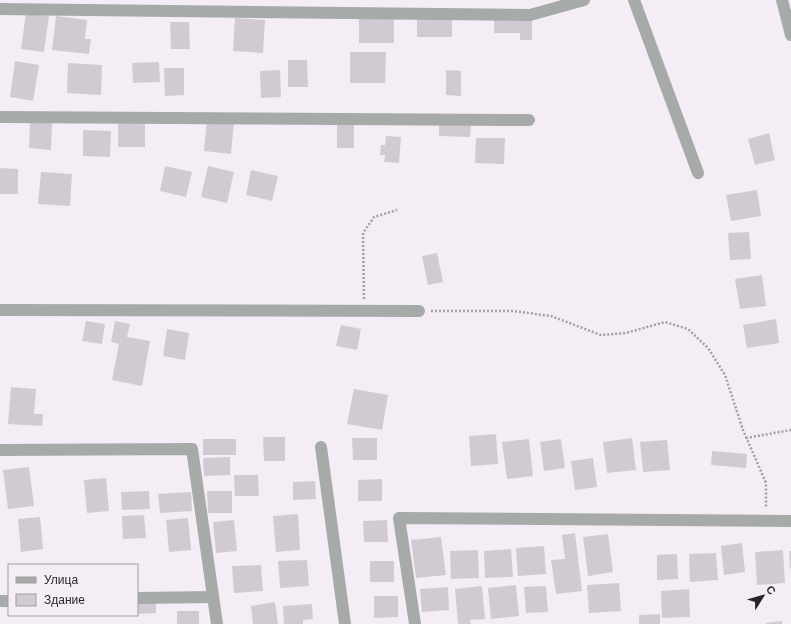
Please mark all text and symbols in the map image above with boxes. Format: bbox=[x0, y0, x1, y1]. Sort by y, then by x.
legend bbox=[8, 564, 138, 616]
text: Улица bbox=[44, 573, 78, 587]
north arrow bbox=[743, 576, 783, 616]
text: С bbox=[764, 583, 778, 597]
text: Здание bbox=[44, 593, 85, 607]

